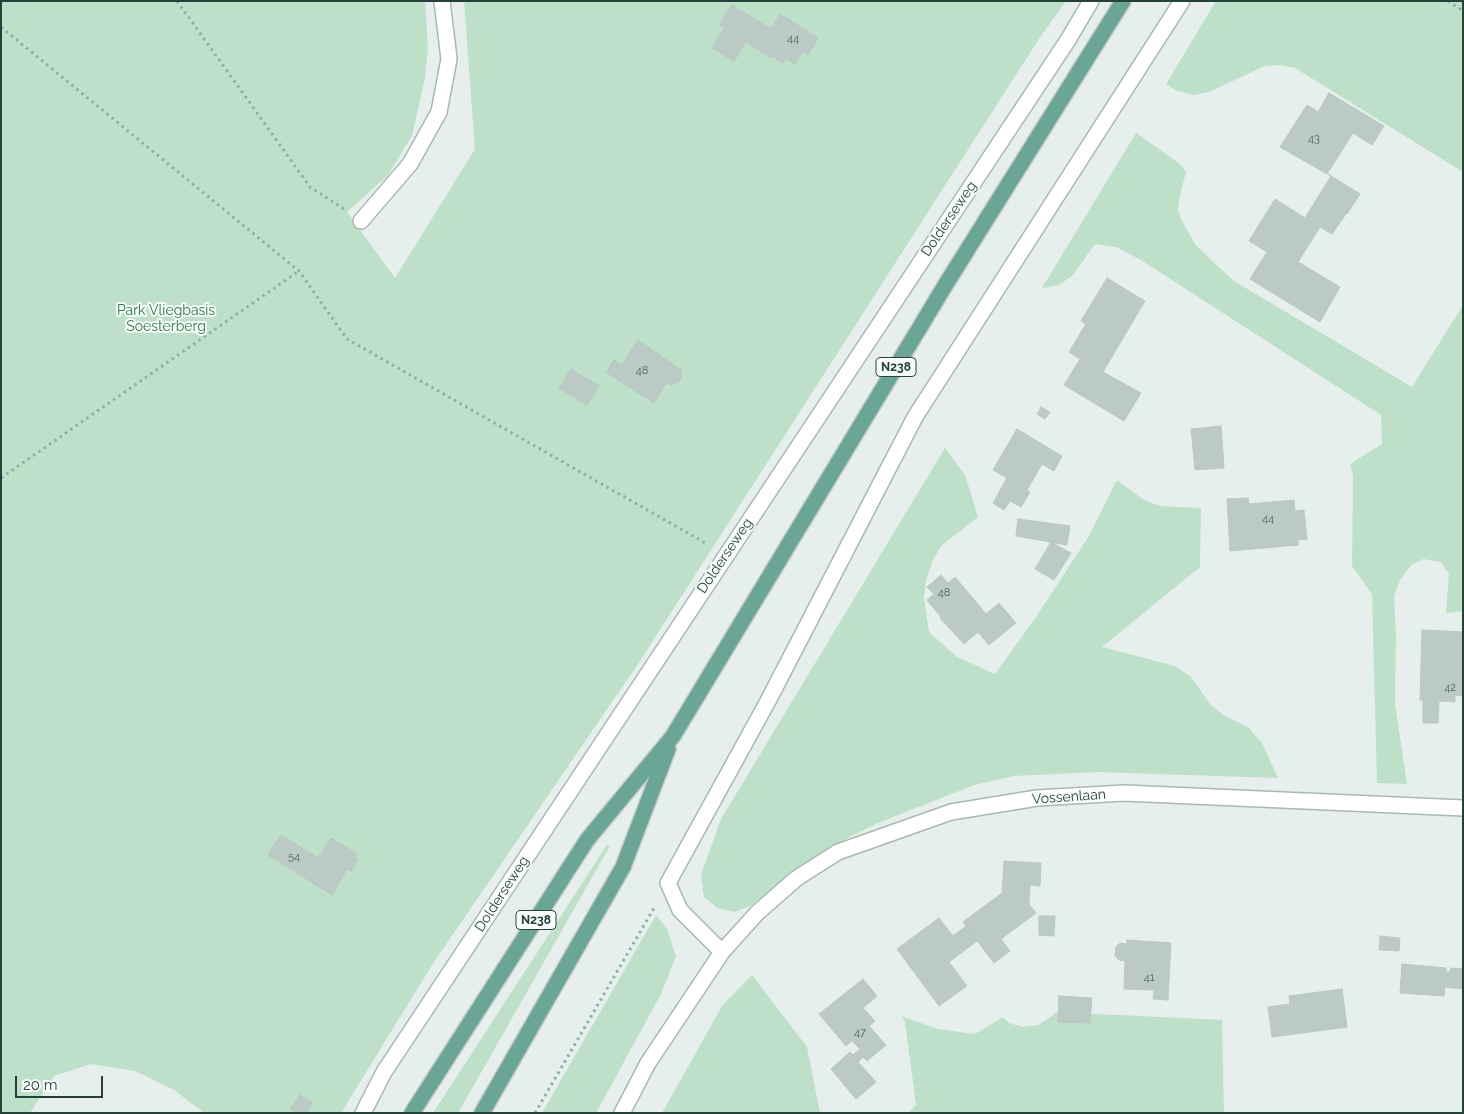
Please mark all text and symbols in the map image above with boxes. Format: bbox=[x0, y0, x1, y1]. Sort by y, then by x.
house number: 44 bbox=[787, 32, 799, 46]
house number: 43 bbox=[1308, 132, 1320, 146]
street label: Dolderseweg bbox=[918, 178, 980, 260]
park label: Park Vliegbasis Soesterberg bbox=[117, 303, 215, 336]
road number: N238 bbox=[876, 358, 916, 377]
house number: 48 bbox=[636, 364, 648, 378]
house number: 44 bbox=[1262, 512, 1274, 526]
street label: Dolderseweg bbox=[694, 515, 756, 597]
house number: 48 bbox=[938, 586, 950, 600]
house number: 42 bbox=[1444, 681, 1456, 695]
street label: Vossenlaan bbox=[1031, 786, 1107, 808]
house number: 54 bbox=[288, 850, 300, 864]
street label: Dolderseweg bbox=[471, 853, 533, 935]
road number: N238 bbox=[516, 910, 556, 930]
house number: 41 bbox=[1144, 971, 1154, 985]
house number: 47 bbox=[854, 1026, 866, 1040]
scale bar bbox=[18, 1066, 105, 1098]
text: 20 m bbox=[23, 1076, 58, 1094]

